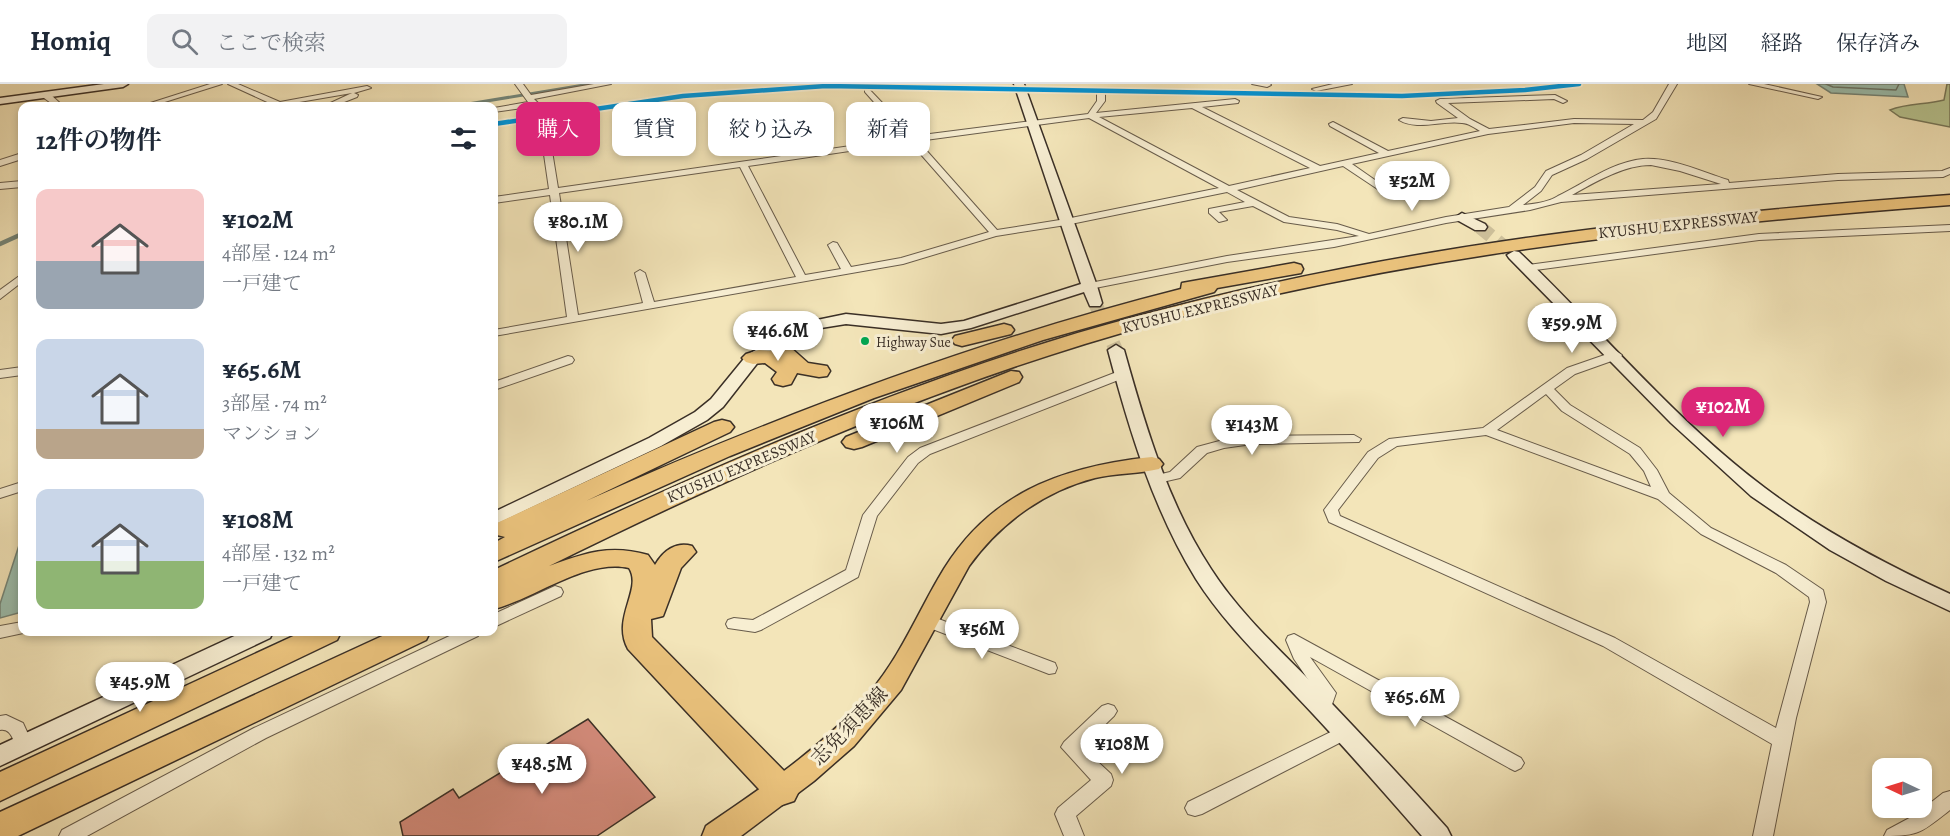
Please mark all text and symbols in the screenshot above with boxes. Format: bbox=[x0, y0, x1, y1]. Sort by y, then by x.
search box bbox=[147, 14, 567, 68]
text: Homiq bbox=[30, 22, 111, 60]
icon: search bbox=[168, 25, 201, 58]
text: ここで検索 bbox=[216, 28, 326, 58]
text: 地図 bbox=[1686, 29, 1728, 57]
text: 経路 bbox=[1761, 29, 1803, 57]
text: 保存済み bbox=[1836, 29, 1920, 57]
chip: 購入 bbox=[516, 102, 600, 156]
chip: 賃貸 bbox=[612, 102, 696, 156]
chip: 絞り込み bbox=[708, 102, 834, 156]
chip: 新着 bbox=[846, 102, 930, 156]
icon: filters bbox=[447, 122, 480, 155]
text: 12件の物件 bbox=[36, 123, 162, 158]
pin: ¥52M bbox=[1376, 161, 1448, 212]
text: ¥52M bbox=[1389, 167, 1435, 194]
text: ¥102M bbox=[222, 202, 294, 237]
pin: ¥80.1M bbox=[529, 202, 627, 253]
street label: KYUSHU EXPRESSWAY bbox=[1597, 206, 1760, 244]
text: ¥80.1M bbox=[548, 208, 608, 235]
icon: home bbox=[84, 213, 156, 285]
text: 4部屋 · 124 m² bbox=[222, 240, 336, 267]
text: 一戸建て bbox=[222, 270, 302, 297]
street label: KYUSHU EXPRESSWAY bbox=[1120, 279, 1281, 339]
pin: ¥59.9M bbox=[1523, 303, 1621, 354]
text: ¥59.9M bbox=[1542, 309, 1602, 336]
pin: ¥46.6M bbox=[729, 311, 827, 362]
text: ¥46.6M bbox=[747, 317, 809, 344]
place label: Highway Sue bbox=[876, 333, 951, 352]
marker: Highway Sue bbox=[859, 335, 871, 347]
text: ¥65.6M bbox=[222, 352, 301, 387]
icon: home bbox=[84, 363, 156, 435]
pin: ¥102M bbox=[1681, 387, 1765, 438]
text: 3部屋 · 74 m² bbox=[222, 390, 327, 417]
text: ¥102M bbox=[1695, 393, 1751, 420]
pin: ¥106M bbox=[855, 403, 939, 454]
pin: ¥143M bbox=[1210, 405, 1294, 456]
text: ¥106M bbox=[870, 409, 924, 436]
text: ¥143M bbox=[1225, 411, 1279, 438]
text: マンション bbox=[222, 420, 321, 447]
street label: KYUSHU EXPRESSWAY bbox=[663, 425, 820, 508]
text: ¥108M bbox=[222, 502, 294, 537]
icon: home bbox=[84, 513, 156, 585]
text: 4部屋 · 132 m² bbox=[222, 540, 335, 567]
text: 一戸建て bbox=[222, 570, 302, 597]
pin: ¥56M bbox=[946, 609, 1018, 660]
text: ¥56M bbox=[959, 615, 1005, 642]
pin: ¥45.9M bbox=[91, 662, 189, 713]
text: ¥45.9M bbox=[110, 668, 171, 695]
pin: ¥65.6M bbox=[1366, 677, 1464, 728]
street label: 志免須恵線 bbox=[805, 681, 894, 772]
text: ¥65.6M bbox=[1384, 683, 1446, 710]
pin: ¥108M bbox=[1080, 724, 1164, 775]
text: ¥108M bbox=[1094, 730, 1150, 757]
pin: ¥48.5M bbox=[493, 744, 591, 795]
text: ¥48.5M bbox=[511, 750, 573, 777]
north arrow bbox=[1872, 758, 1932, 818]
map controls bbox=[1872, 758, 1932, 818]

